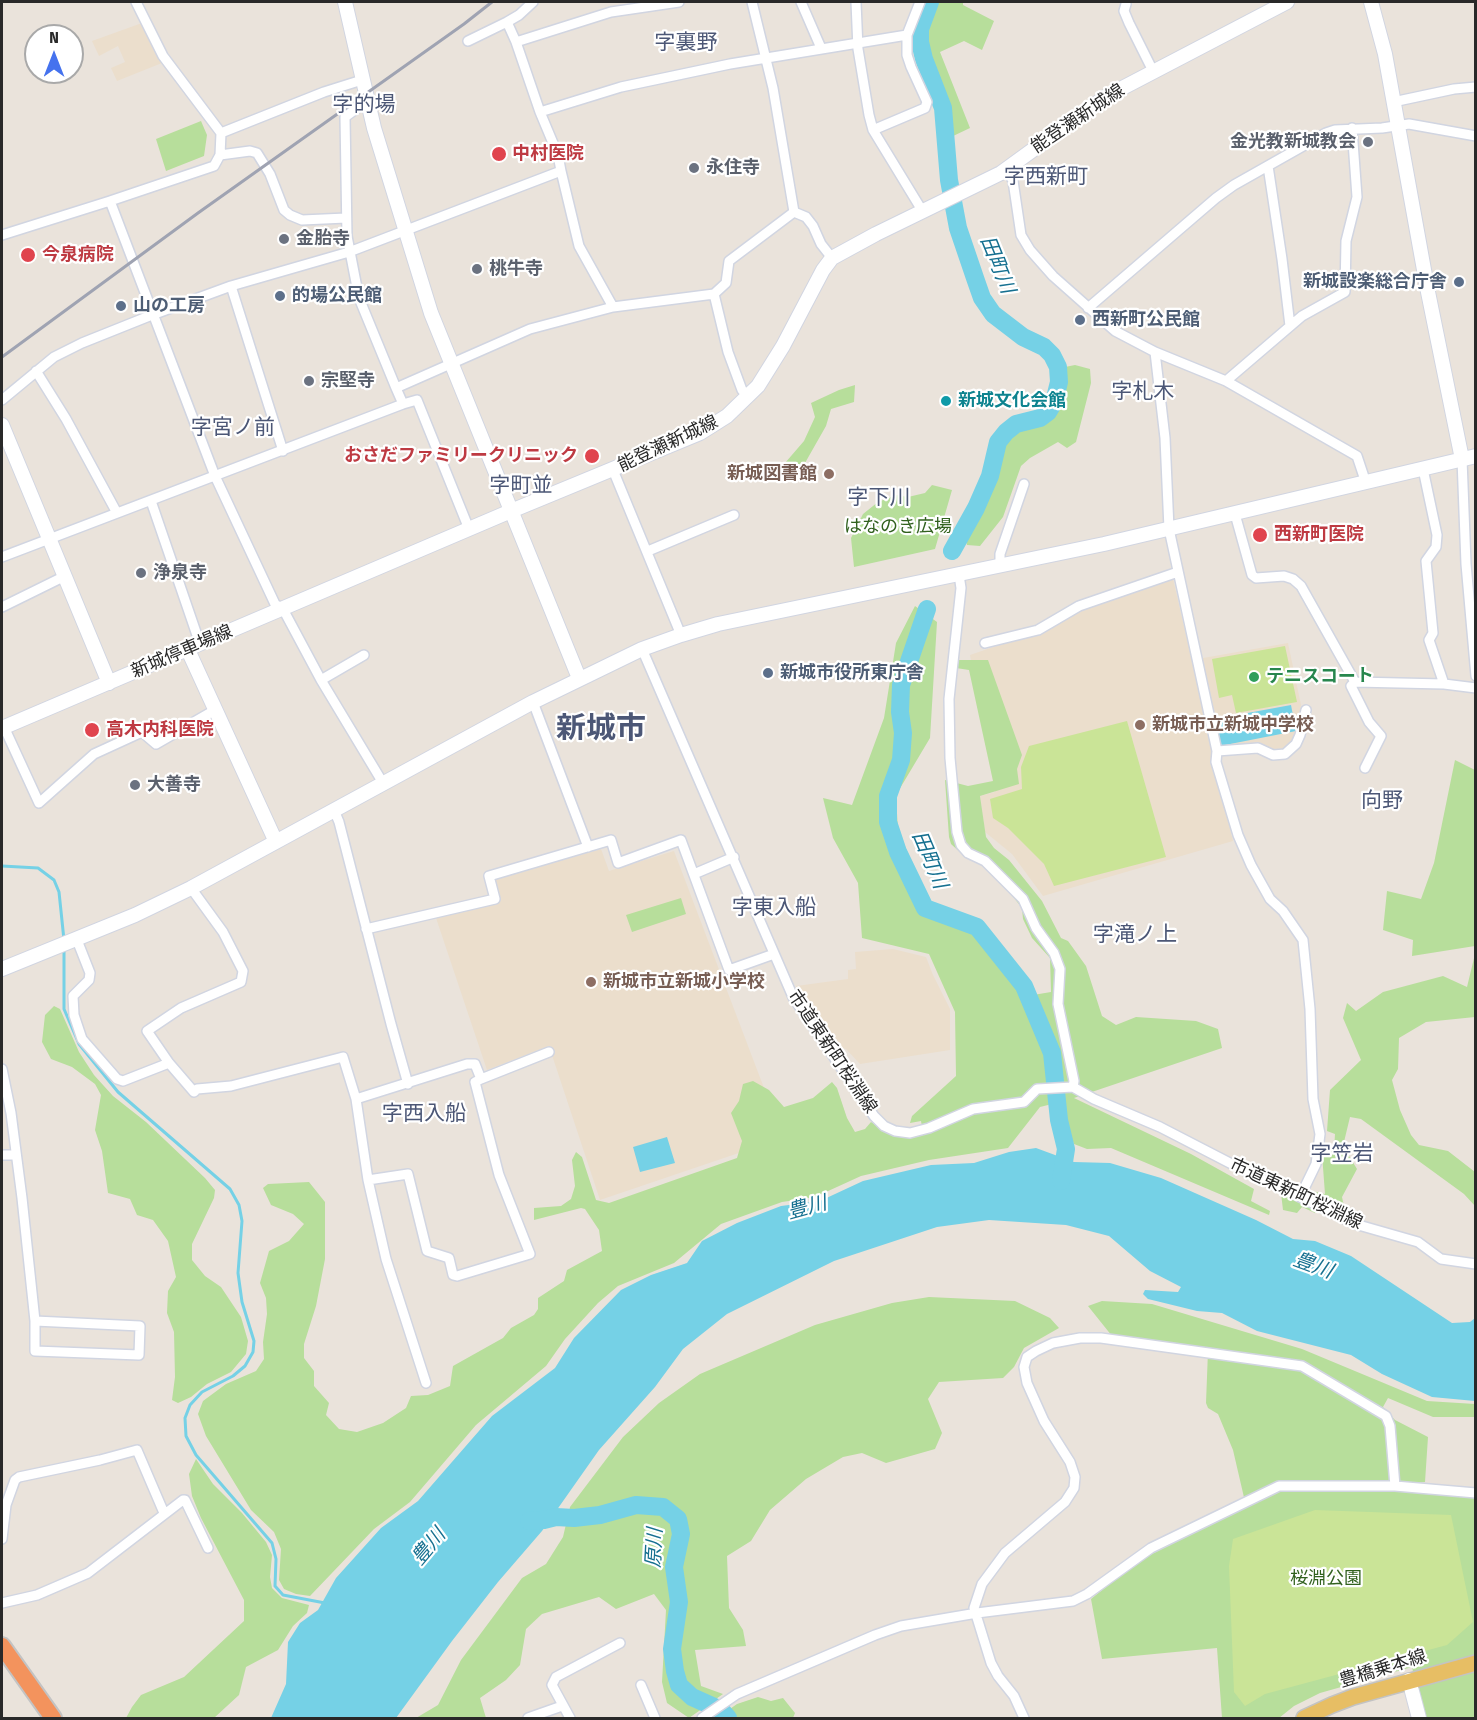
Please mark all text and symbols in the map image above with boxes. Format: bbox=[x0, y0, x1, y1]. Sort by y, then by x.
north arrow bbox=[24, 24, 84, 84]
text: N bbox=[49, 28, 59, 47]
district label: 字裏野 bbox=[655, 30, 717, 56]
street label: 能登瀬新城線 bbox=[1027, 80, 1129, 158]
district label: 字的場 bbox=[333, 92, 395, 118]
place label: 金光教新城教会 bbox=[1230, 131, 1356, 153]
marker: 金光教新城教会 bbox=[1361, 135, 1375, 149]
place label: 中村医院 bbox=[512, 143, 584, 165]
marker: 中村医院 bbox=[490, 145, 508, 163]
place label: 永住寺 bbox=[706, 157, 760, 179]
marker: 永住寺 bbox=[687, 161, 701, 175]
district label: 字西新町 bbox=[1004, 164, 1088, 190]
place label: 金胎寺 bbox=[296, 228, 350, 250]
marker: 金胎寺 bbox=[277, 232, 291, 246]
water label: 田町川 bbox=[975, 233, 1019, 297]
place label: 今泉病院 bbox=[42, 244, 114, 266]
marker: 今泉病院 bbox=[19, 246, 37, 264]
place label: 桃牛寺 bbox=[489, 258, 543, 280]
marker: 桃牛寺 bbox=[470, 262, 484, 276]
place label: 新城設楽総合庁舎 bbox=[1303, 271, 1447, 293]
marker: 新城設楽総合庁舎 bbox=[1452, 275, 1466, 289]
place label: 的場公民館 bbox=[292, 285, 382, 307]
marker: 的場公民館 bbox=[273, 289, 287, 303]
place label: 山の工房 bbox=[133, 295, 205, 317]
marker: 山の工房 bbox=[114, 299, 128, 313]
place label: 西新町公民館 bbox=[1092, 309, 1200, 331]
marker: 西新町公民館 bbox=[1073, 313, 1087, 327]
place label: 宗堅寺 bbox=[321, 370, 375, 392]
marker: 宗堅寺 bbox=[302, 374, 316, 388]
district label: 字札木 bbox=[1112, 379, 1174, 405]
place label: 新城文化会館 bbox=[958, 390, 1066, 412]
marker: 新城文化会館 bbox=[939, 394, 953, 408]
street label: 能登瀬新城線 bbox=[614, 411, 722, 477]
district label: 字宮ノ前 bbox=[191, 415, 275, 441]
place label: おさだファミリークリニック bbox=[344, 445, 578, 467]
marker: おさだファミリークリニック bbox=[583, 447, 601, 465]
place label: 新城図書館 bbox=[727, 463, 817, 485]
marker: 新城図書館 bbox=[822, 467, 836, 481]
district label: 字町並 bbox=[490, 473, 552, 499]
district label: 字下川 bbox=[848, 485, 910, 511]
park label: はなのき広場 bbox=[844, 516, 952, 538]
place label: 西新町医院 bbox=[1274, 524, 1364, 546]
marker: 西新町医院 bbox=[1251, 526, 1269, 544]
place label: 浄泉寺 bbox=[153, 562, 207, 584]
marker: 浄泉寺 bbox=[134, 566, 148, 580]
street label: 新城停車場線 bbox=[128, 621, 236, 683]
place label: 新城市役所東庁舎 bbox=[780, 662, 924, 684]
marker: 新城市役所東庁舎 bbox=[761, 666, 775, 680]
place label: テニスコート bbox=[1266, 666, 1374, 688]
marker: テニスコート bbox=[1247, 670, 1261, 684]
district label: 新城市 bbox=[556, 712, 646, 748]
place label: 新城市立新城中学校 bbox=[1152, 714, 1314, 736]
marker: 新城市立新城中学校 bbox=[1133, 718, 1147, 732]
place label: 高木内科医院 bbox=[106, 719, 214, 741]
marker: 高木内科医院 bbox=[83, 721, 101, 739]
place label: 大善寺 bbox=[147, 774, 201, 796]
marker: 大善寺 bbox=[128, 778, 142, 792]
district label: 向野 bbox=[1361, 788, 1403, 814]
water label: 田町川 bbox=[906, 828, 952, 892]
district label: 字東入船 bbox=[732, 895, 816, 921]
district label: 字滝ノ上 bbox=[1093, 922, 1177, 948]
place label: 新城市立新城小学校 bbox=[603, 971, 765, 993]
marker: 新城市立新城小学校 bbox=[584, 975, 598, 989]
street label: 市道東新町桜淵線 bbox=[783, 986, 881, 1118]
district label: 字西入船 bbox=[382, 1101, 466, 1127]
district label: 字笠岩 bbox=[1311, 1141, 1373, 1167]
street label: 市道東新町桜淵線 bbox=[1226, 1154, 1366, 1234]
water label: 豊川 bbox=[785, 1191, 829, 1225]
water label: 豊川 bbox=[1290, 1248, 1336, 1284]
water label: 豊川 bbox=[407, 1524, 451, 1570]
water label: 原川 bbox=[642, 1527, 668, 1569]
park label: 桜淵公園 bbox=[1290, 1568, 1362, 1590]
street label: 豊橋乗本線 bbox=[1337, 1646, 1429, 1692]

